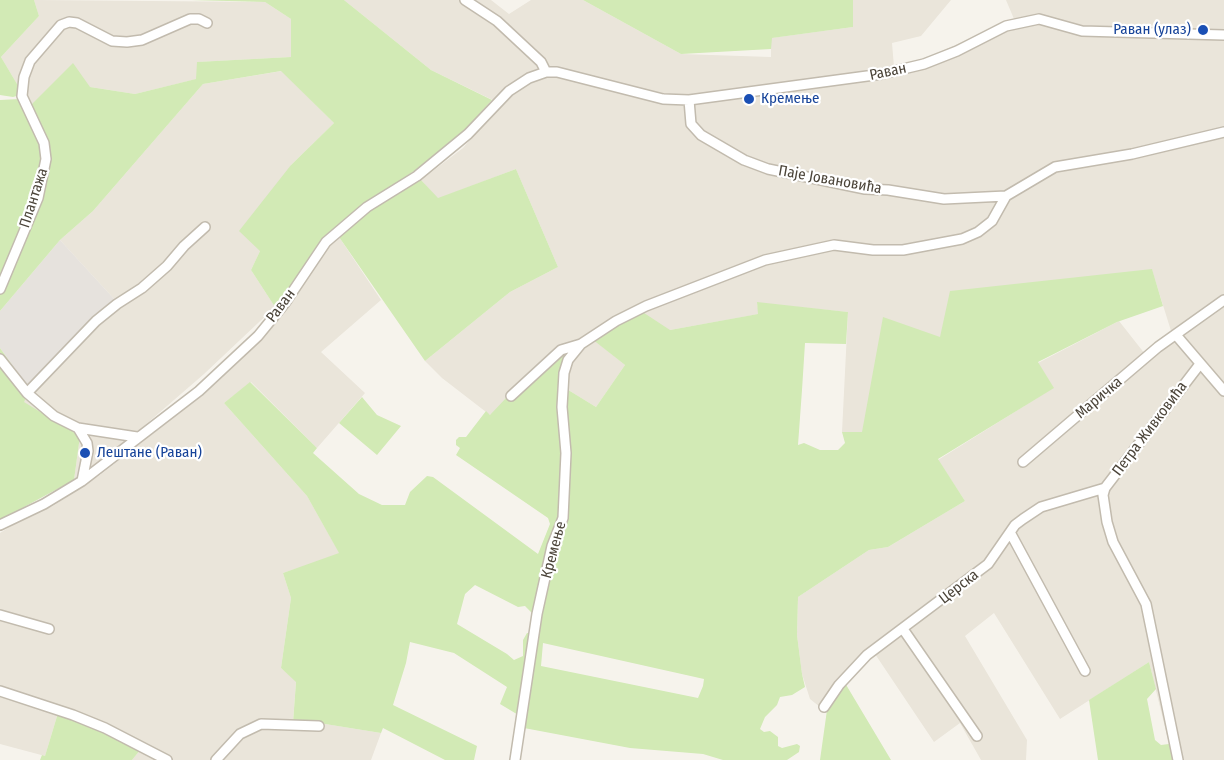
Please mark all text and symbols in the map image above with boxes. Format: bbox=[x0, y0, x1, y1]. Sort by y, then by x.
place label: Раван (улаз) bbox=[1113, 21, 1191, 39]
marker: Раван (улаз) bbox=[1196, 23, 1210, 37]
street label: Раван bbox=[868, 59, 908, 85]
place label: Кремење bbox=[761, 90, 819, 108]
marker: Кремење bbox=[742, 92, 756, 106]
street label: Паје Јовановића bbox=[777, 162, 883, 198]
street label: Плантажа bbox=[16, 166, 52, 230]
street label: Раван bbox=[263, 286, 299, 326]
street label: Маричка bbox=[1072, 373, 1126, 423]
street label: Петра Живковића bbox=[1109, 378, 1191, 480]
place label: Лештане (Раван) bbox=[97, 444, 202, 462]
marker: Лештане (Раван) bbox=[78, 446, 92, 460]
street label: Кремење bbox=[538, 520, 570, 580]
street label: Церска bbox=[936, 566, 982, 608]

